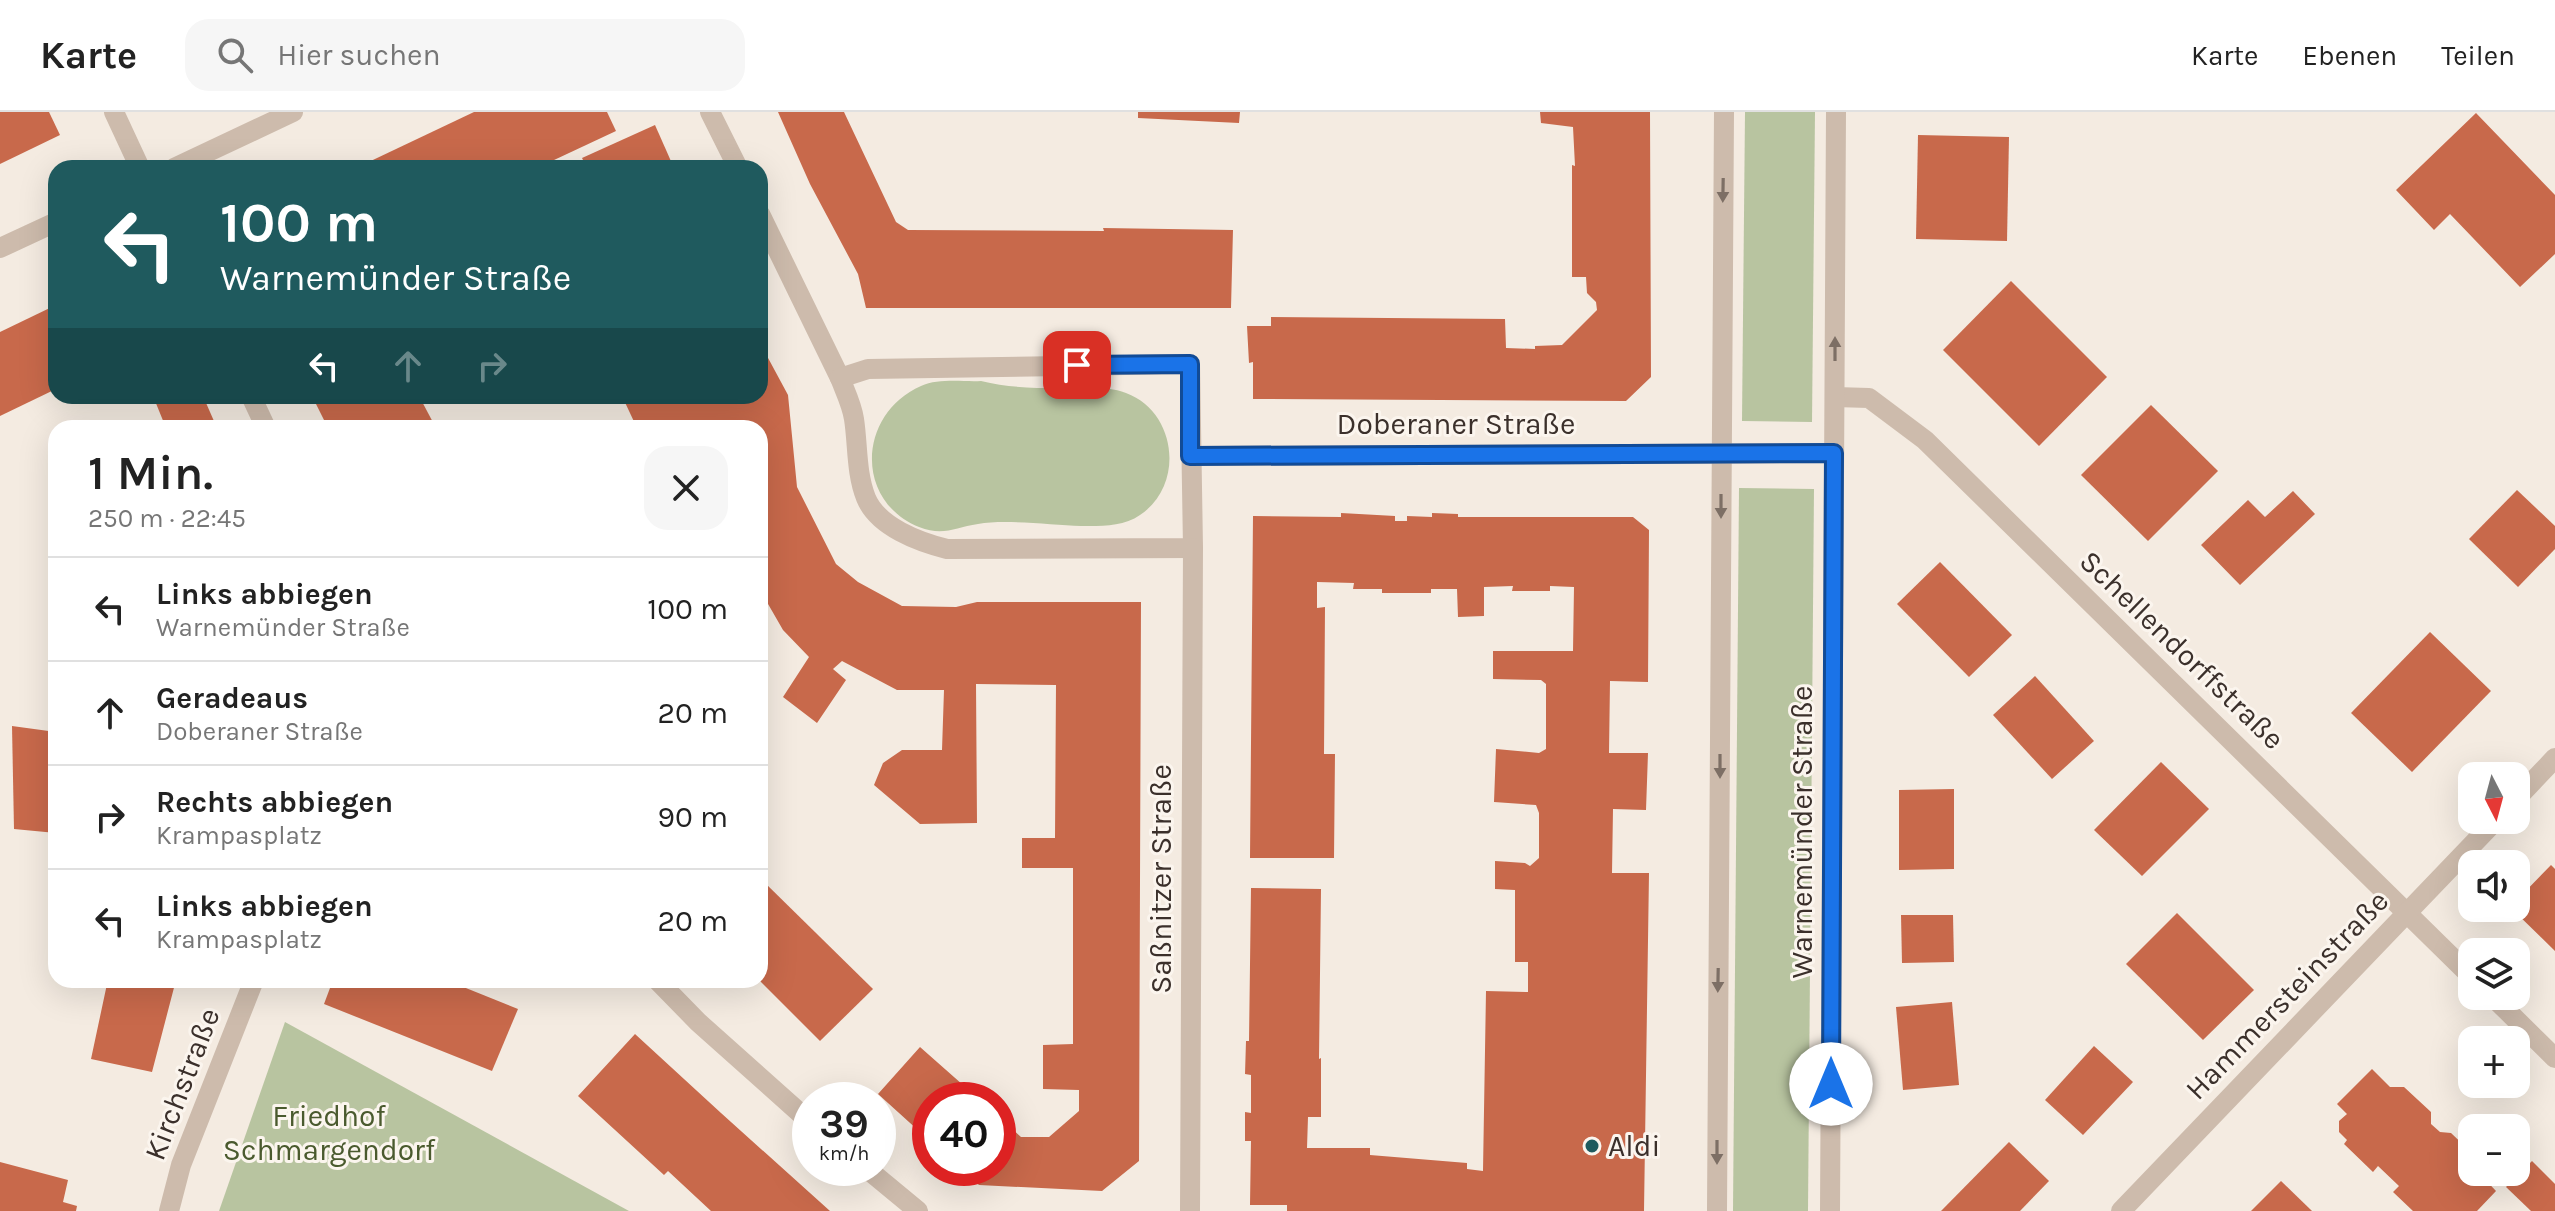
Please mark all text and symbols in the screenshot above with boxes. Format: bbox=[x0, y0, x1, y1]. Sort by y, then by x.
search box bbox=[185, 19, 745, 91]
text: Karte bbox=[40, 33, 137, 78]
icon: search bbox=[213, 33, 257, 77]
text: Hier suchen bbox=[277, 37, 441, 73]
text: Karte bbox=[2191, 39, 2258, 72]
text: Ebenen bbox=[2302, 39, 2397, 72]
text: Teilen bbox=[2441, 39, 2515, 72]
one-way arrow bbox=[1717, 178, 1730, 203]
text: 100 m bbox=[220, 190, 378, 255]
icon: left bbox=[88, 192, 192, 296]
text: Warnemünder Straße bbox=[220, 257, 571, 299]
pin bbox=[1043, 331, 1111, 399]
one-way arrow bbox=[1829, 336, 1841, 361]
icon: arrive bbox=[1055, 343, 1099, 387]
icon: left bbox=[302, 344, 346, 388]
icon: ahead bbox=[386, 344, 430, 388]
icon: right bbox=[470, 344, 514, 388]
street label: Doberaner Straße bbox=[1337, 406, 1575, 442]
text: 1 Min. bbox=[88, 445, 213, 501]
button: close bbox=[644, 446, 728, 530]
one-way arrow bbox=[1715, 494, 1727, 519]
text: 250 m · 22:45 bbox=[88, 503, 246, 534]
street label: Schellendorffstraße bbox=[2072, 543, 2292, 757]
text: Links abbiegen bbox=[156, 576, 373, 612]
icon: left bbox=[88, 587, 132, 631]
text: 100 m bbox=[647, 591, 728, 627]
text: Warnemünder Straße bbox=[156, 612, 410, 643]
text: Geradeaus bbox=[156, 680, 308, 716]
street label: Warnemünder Straße bbox=[1784, 686, 1820, 978]
icon: ahead bbox=[88, 691, 132, 735]
text: 20 m bbox=[658, 695, 728, 731]
text: Doberaner Straße bbox=[156, 716, 363, 747]
one-way arrow bbox=[1714, 754, 1726, 779]
north arrow bbox=[2458, 762, 2530, 834]
map controls bbox=[2458, 762, 2530, 1186]
street label: Saßnitzer Straße bbox=[1143, 764, 1179, 994]
text: Rechts abbiegen bbox=[156, 784, 393, 820]
icon: right bbox=[88, 795, 132, 839]
text: 90 m bbox=[658, 799, 728, 835]
text: Krampasplatz bbox=[156, 820, 322, 851]
button: sound bbox=[2458, 850, 2530, 922]
street label: Hammersteinstraße bbox=[2178, 883, 2396, 1107]
text: Links abbiegen bbox=[156, 888, 373, 924]
icon: left bbox=[88, 899, 132, 943]
text: 20 m bbox=[658, 903, 728, 939]
text: Krampasplatz bbox=[156, 924, 322, 955]
button: layers bbox=[2458, 938, 2530, 1010]
one-way arrow bbox=[1712, 968, 1725, 993]
street label: Kirchstraße bbox=[137, 1003, 227, 1165]
button: + bbox=[2458, 1026, 2530, 1098]
position arrow bbox=[1789, 1042, 1873, 1126]
speed limit sign: 40 bbox=[912, 1082, 1016, 1186]
park label: Friedhof Schmargendorf bbox=[223, 1098, 436, 1168]
text: 39 bbox=[819, 1100, 869, 1147]
button: − bbox=[2458, 1114, 2530, 1186]
place label: Aldi bbox=[1608, 1128, 1660, 1164]
marker: Aldi bbox=[1583, 1137, 1601, 1155]
one-way arrow bbox=[1711, 1140, 1723, 1165]
text: km/h bbox=[819, 1142, 869, 1165]

